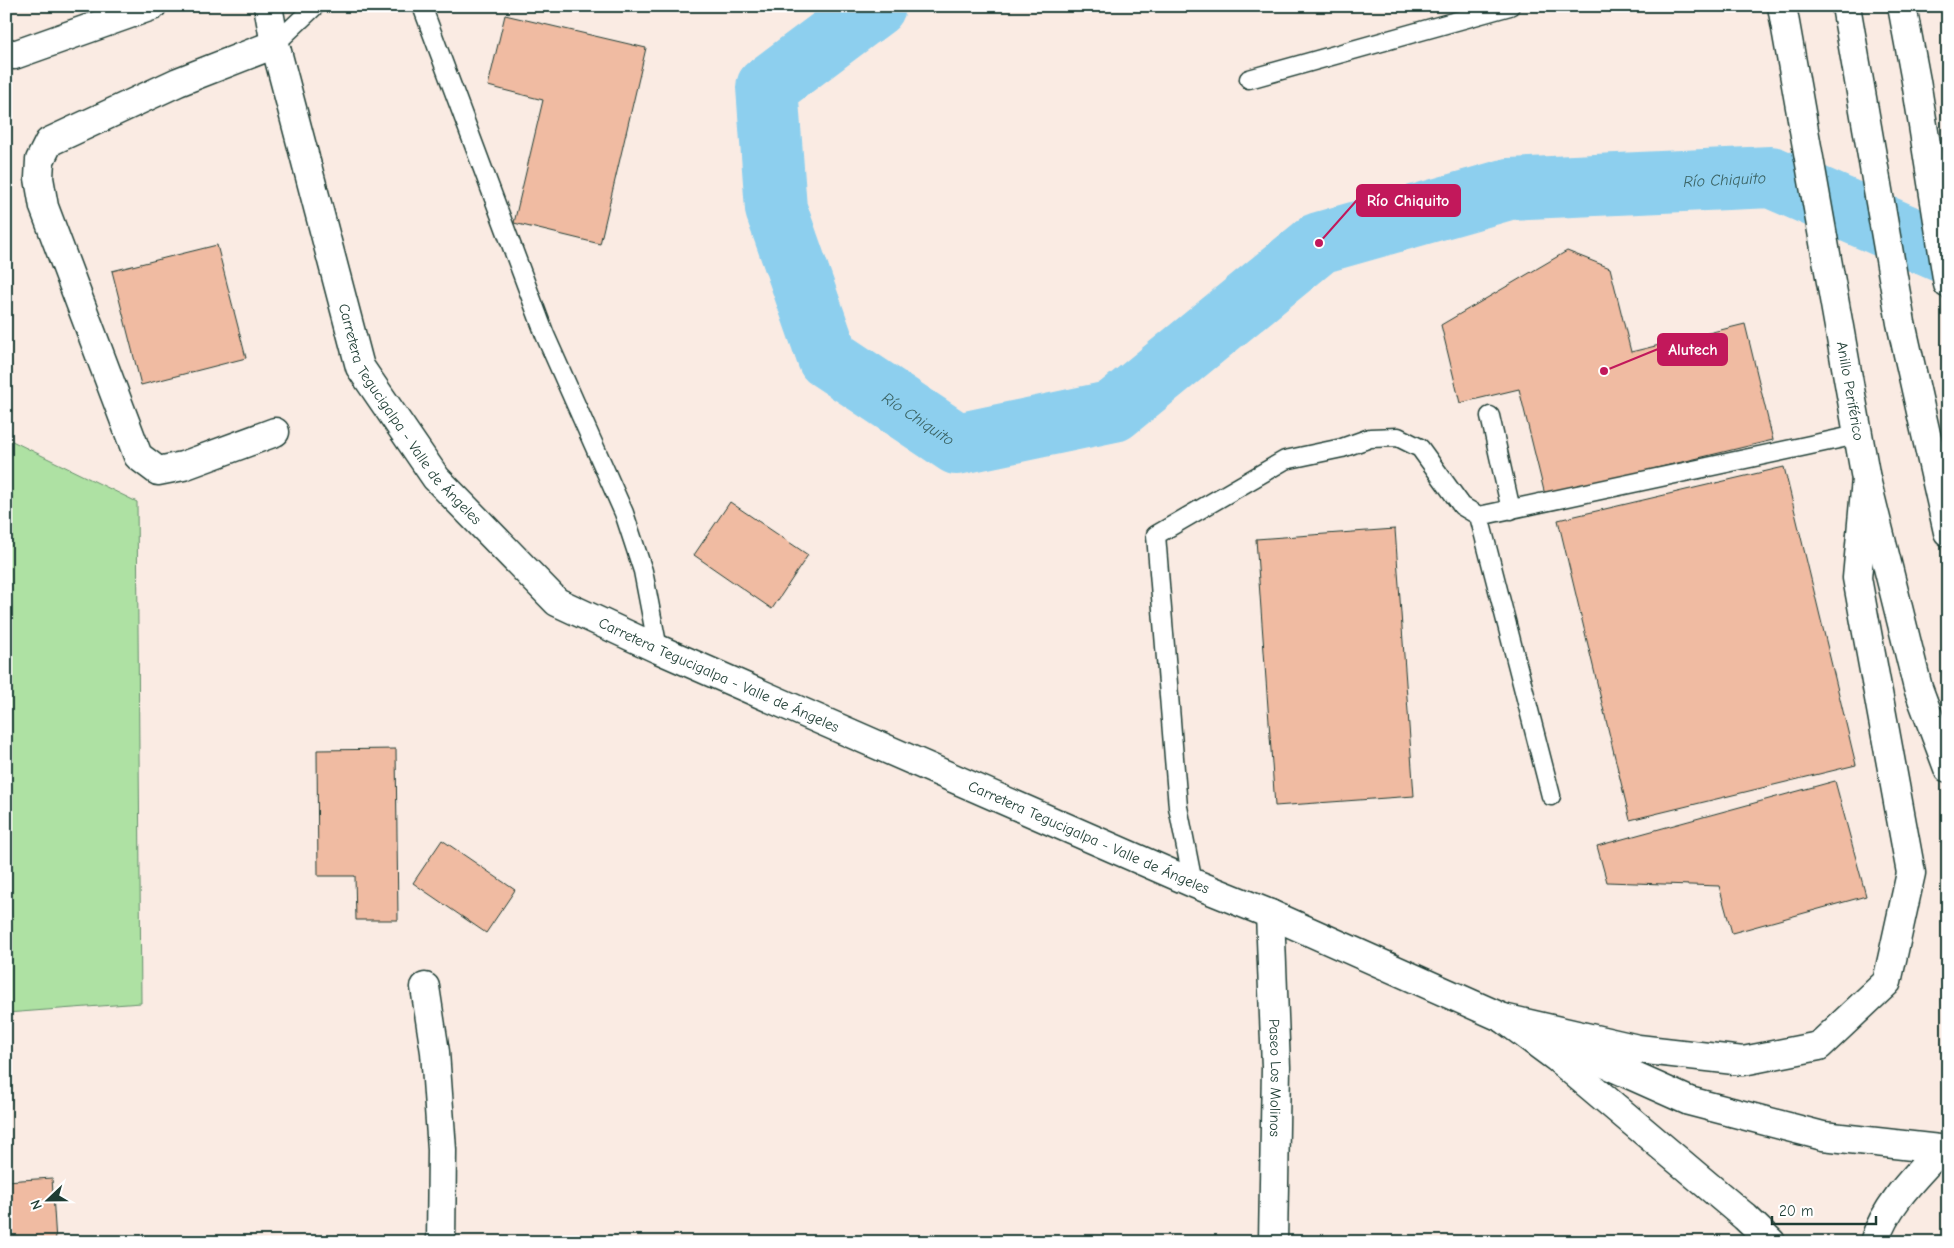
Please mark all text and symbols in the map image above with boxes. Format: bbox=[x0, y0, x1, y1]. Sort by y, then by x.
water label: Río Chiquito bbox=[1683, 169, 1766, 191]
callout: Río Chiquito bbox=[1357, 185, 1460, 216]
text: Río Chiquito bbox=[1367, 192, 1449, 210]
street label: Carretera Tegucigalpa - Valle de Ángeles bbox=[335, 302, 485, 528]
callout: Alutech bbox=[1658, 334, 1727, 365]
street label: Anillo Periférico bbox=[1833, 340, 1868, 442]
text: Alutech bbox=[1668, 341, 1718, 359]
water label: Río Chiquito bbox=[879, 389, 957, 450]
street label: Carretera Tegucigalpa - Valle de Ángeles bbox=[596, 614, 842, 736]
street label: Carretera Tegucigalpa - Valle de Ángeles bbox=[966, 777, 1212, 898]
street label: Paseo Los Molinos bbox=[1265, 1018, 1285, 1137]
north arrow bbox=[22, 1176, 72, 1226]
scale bar bbox=[1772, 1193, 1875, 1225]
text: N bbox=[27, 1197, 46, 1212]
text: 20 m bbox=[1779, 1202, 1813, 1220]

